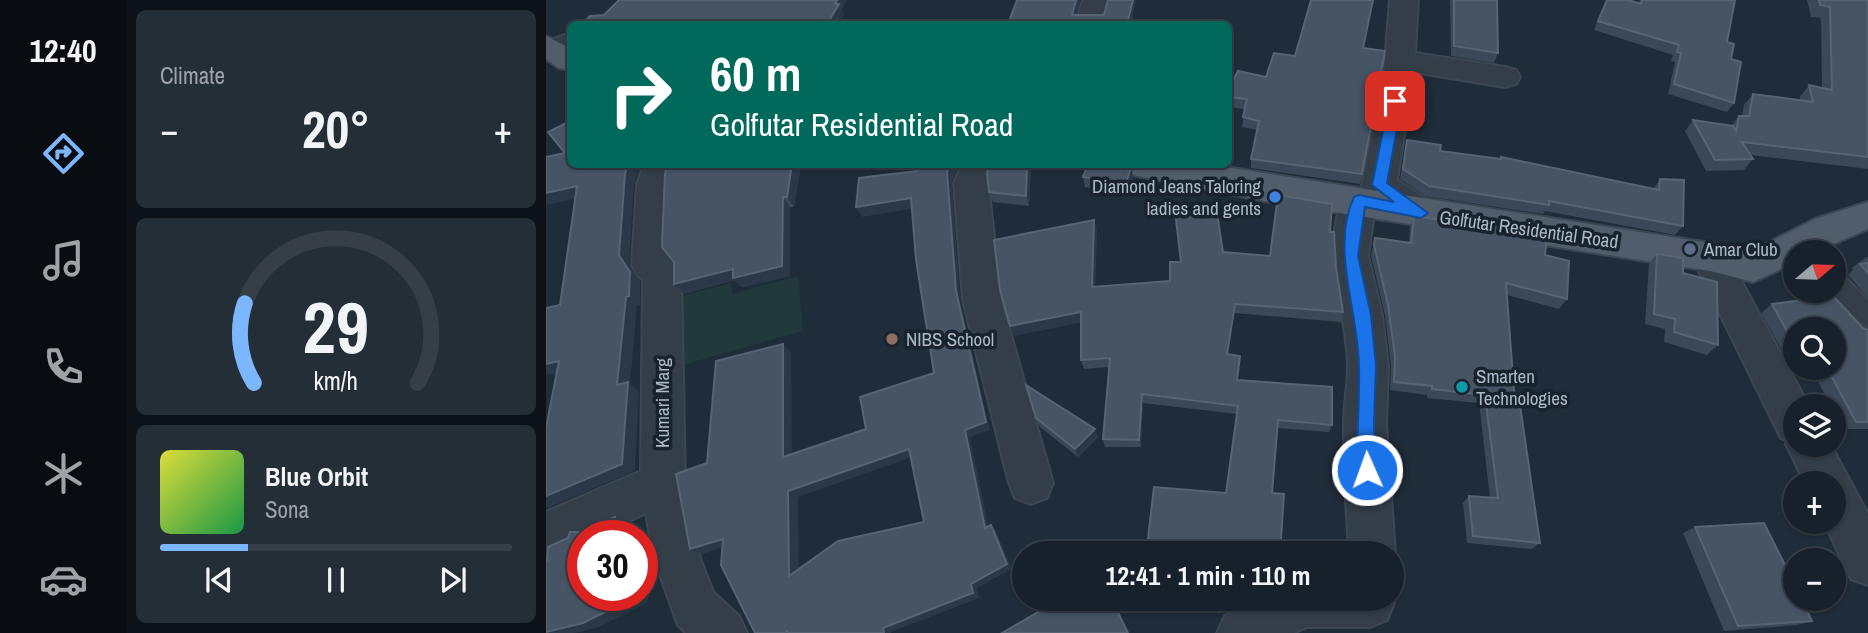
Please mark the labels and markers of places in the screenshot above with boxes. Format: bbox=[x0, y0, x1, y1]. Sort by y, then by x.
pin bbox=[1365, 71, 1425, 131]
place label: Diamond Jeans Taloring ladies and gents bbox=[1092, 173, 1261, 221]
marker: Diamond Jeans Taloring ladies and gents bbox=[1267, 189, 1283, 205]
place label: Amar Club bbox=[1703, 236, 1778, 262]
marker: Amar Club bbox=[1682, 241, 1698, 257]
place label: NIBS School bbox=[906, 326, 994, 352]
marker: NIBS School bbox=[884, 331, 900, 347]
place label: Smarten Technologies bbox=[1476, 363, 1568, 411]
marker: Smarten Technologies bbox=[1454, 379, 1470, 395]

